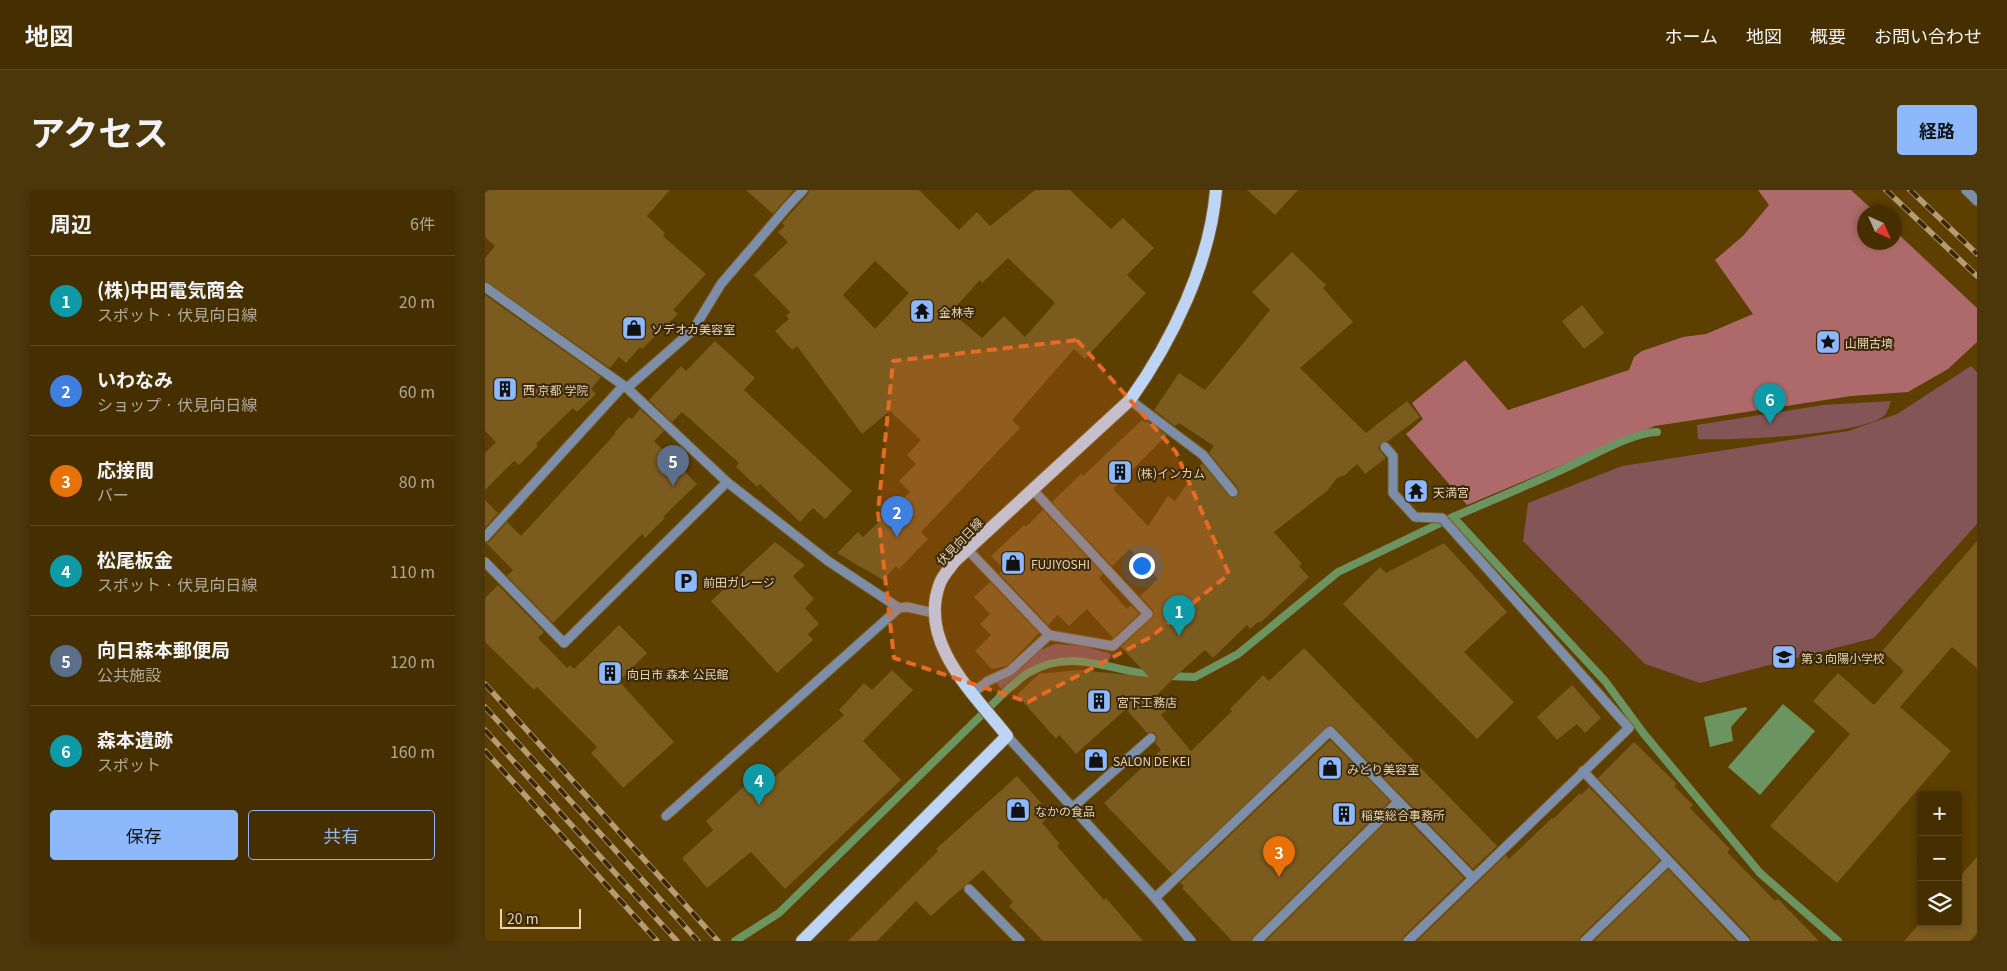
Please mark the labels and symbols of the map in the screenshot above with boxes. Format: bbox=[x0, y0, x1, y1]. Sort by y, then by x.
north arrow bbox=[1857, 205, 1902, 250]
temple icon: 金林寺 bbox=[909, 298, 935, 324]
place label: 金林寺 bbox=[939, 303, 975, 320]
shop icon: ソデオカ美容室 bbox=[621, 315, 647, 341]
place label: ソデオカ美容室 bbox=[651, 320, 735, 337]
place icon: 山開古墳 bbox=[1815, 329, 1841, 355]
place label: 山開古墳 bbox=[1845, 334, 1893, 351]
building icon: 西 京都 学院 bbox=[492, 376, 518, 402]
place label: 西 京都 学院 bbox=[523, 381, 588, 398]
pin: 6 bbox=[1754, 383, 1786, 424]
pin: 5 bbox=[657, 445, 689, 486]
building icon: (株)インカム bbox=[1107, 459, 1133, 485]
place label: (株)インカム bbox=[1137, 464, 1205, 481]
temple icon: 天満宮 bbox=[1403, 478, 1429, 504]
place label: 天満宮 bbox=[1433, 483, 1469, 500]
pin: 2 bbox=[881, 496, 913, 537]
street label: 伏見向日線 bbox=[932, 514, 986, 568]
shop icon: FUJIYOSHI bbox=[1000, 550, 1026, 576]
your location bbox=[1129, 553, 1155, 579]
place label: FUJIYOSHI bbox=[1031, 555, 1090, 572]
parking icon: 前田ガレージ bbox=[673, 568, 699, 594]
place label: 前田ガレージ bbox=[703, 573, 775, 590]
pin: 1 bbox=[1163, 595, 1195, 636]
school or university icon: 第３向陽小学校 bbox=[1771, 644, 1797, 670]
place label: 第３向陽小学校 bbox=[1801, 649, 1885, 666]
building icon: 向日市 森本 公民館 bbox=[597, 660, 623, 686]
place label: 向日市 森本 公民館 bbox=[627, 665, 728, 682]
building icon: 宮下工務店 bbox=[1086, 688, 1112, 714]
place label: 宮下工務店 bbox=[1117, 693, 1177, 710]
shop icon: SALON DE KEI bbox=[1083, 747, 1109, 773]
place label: SALON DE KEI bbox=[1113, 752, 1190, 769]
shop icon: みどり美容室 bbox=[1317, 755, 1343, 781]
place label: みどり美容室 bbox=[1347, 760, 1419, 777]
pin: 4 bbox=[743, 764, 775, 805]
shop icon: なかの食品 bbox=[1005, 797, 1031, 823]
building icon: 稲葉総合事務所 bbox=[1331, 801, 1357, 827]
place label: なかの食品 bbox=[1035, 802, 1095, 819]
place label: 稲葉総合事務所 bbox=[1361, 806, 1445, 823]
pin: 3 bbox=[1263, 836, 1295, 877]
scale bar bbox=[500, 906, 581, 929]

